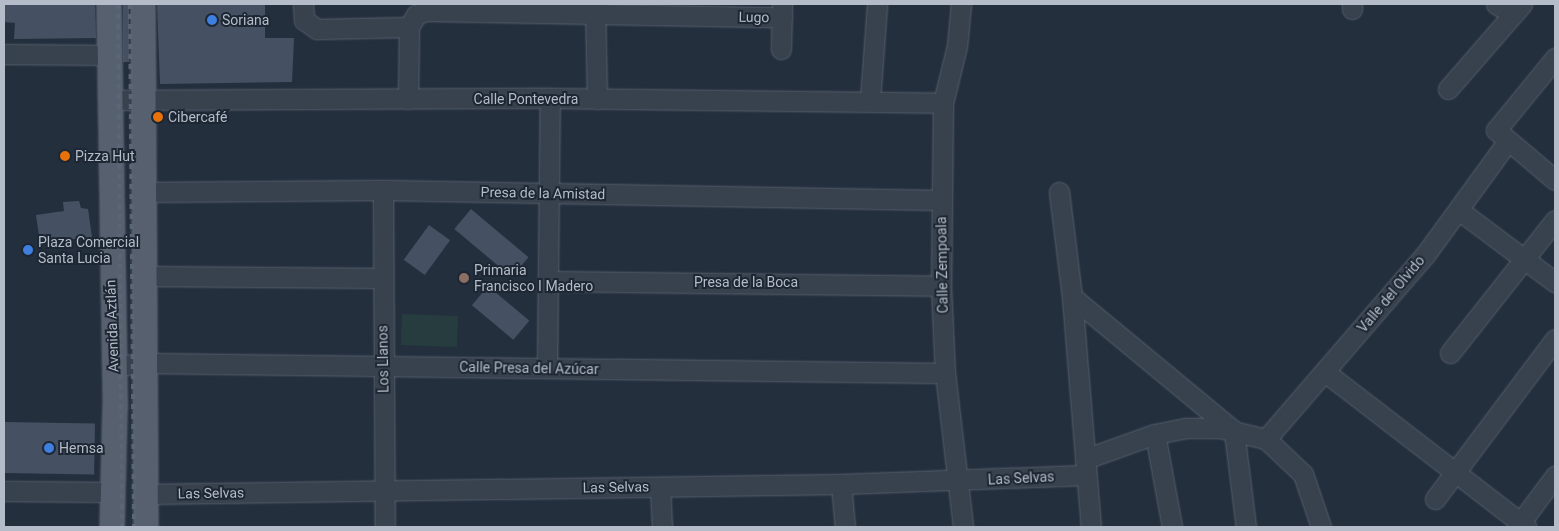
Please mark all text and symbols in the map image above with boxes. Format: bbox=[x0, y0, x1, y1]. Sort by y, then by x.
street label: Lugo bbox=[738, 8, 770, 26]
place label: Soriana bbox=[222, 12, 269, 28]
marker: Soriana bbox=[206, 14, 218, 26]
street label: Calle Pontevedra bbox=[474, 91, 578, 107]
place label: Cibercafé bbox=[168, 109, 227, 125]
marker: Cibercafé bbox=[152, 111, 164, 123]
place label: Pizza Hut bbox=[75, 148, 134, 164]
marker: Pizza Hut bbox=[59, 150, 71, 162]
street label: Presa de la Amistad bbox=[481, 184, 605, 202]
street label: Calle Zempoala bbox=[933, 216, 951, 314]
place label: Plaza Comercial Santa Lucia bbox=[38, 234, 139, 266]
marker: Plaza Comercial Santa Lucia bbox=[22, 244, 34, 256]
street label: Valle del Olvido bbox=[1354, 252, 1428, 336]
place label: Primaria Francisco I Madero bbox=[474, 262, 593, 294]
marker: Primaria Francisco I Madero bbox=[458, 272, 470, 284]
street label: Presa de la Boca bbox=[694, 274, 798, 290]
street label: Avenida Aztlán bbox=[102, 279, 122, 373]
street label: Los Llanos bbox=[374, 325, 392, 393]
street label: Calle Presa del Azúcar bbox=[459, 358, 599, 378]
place label: Hemsa bbox=[59, 440, 104, 456]
marker: Hemsa bbox=[43, 442, 55, 454]
street label: Las Selvas bbox=[987, 468, 1055, 488]
street label: Las Selvas bbox=[583, 478, 649, 496]
street label: Las Selvas bbox=[178, 484, 244, 502]

